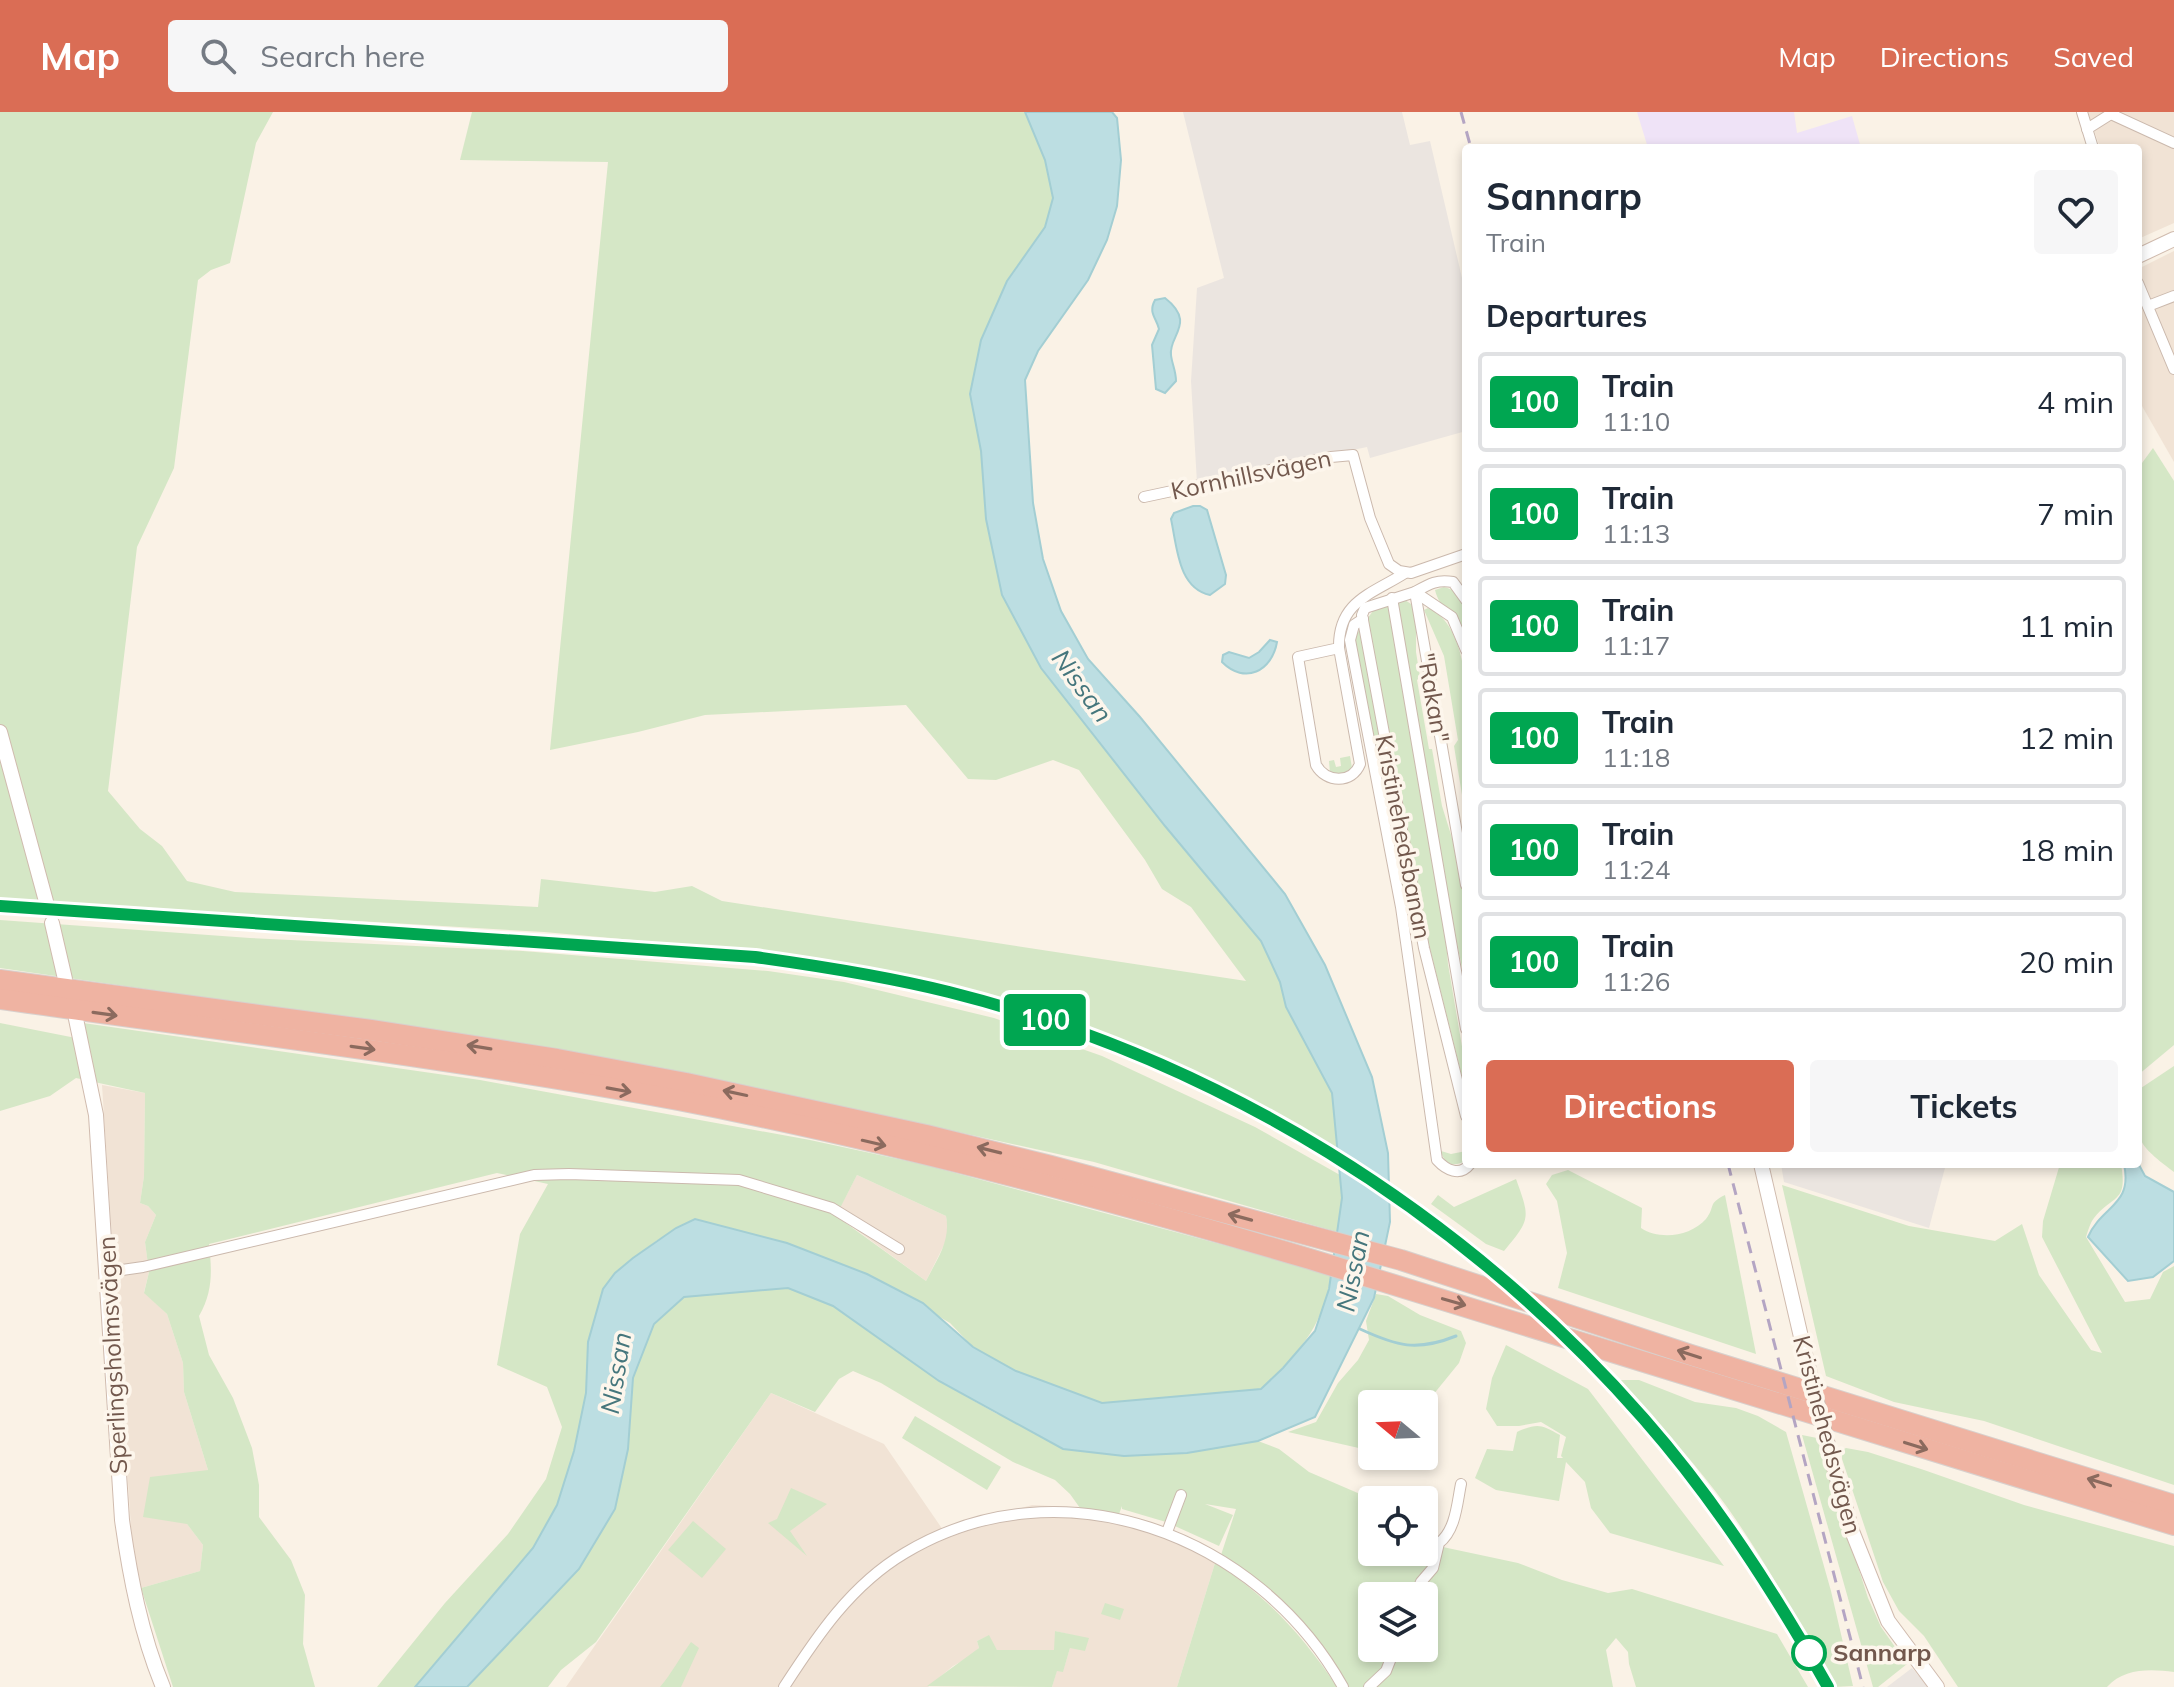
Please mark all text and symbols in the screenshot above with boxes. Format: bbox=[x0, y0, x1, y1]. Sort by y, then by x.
search box bbox=[168, 20, 728, 92]
text: Map bbox=[40, 32, 120, 80]
icon: search bbox=[196, 34, 240, 78]
text: Search here bbox=[260, 37, 425, 75]
text: Map bbox=[1778, 39, 1836, 74]
text: Directions bbox=[1880, 39, 2009, 74]
text: Saved bbox=[2053, 39, 2134, 74]
button: heart bbox=[2034, 170, 2118, 254]
text: Sannarp bbox=[1486, 172, 1642, 220]
text: Train bbox=[1486, 226, 1546, 259]
text: Departures bbox=[1486, 297, 1647, 335]
text: Train bbox=[1602, 367, 1674, 405]
text: 4 min bbox=[2037, 383, 2114, 421]
text: 100 bbox=[1509, 384, 1559, 419]
text: 11:10 bbox=[1602, 405, 1670, 438]
street label: Kornhillsvägen bbox=[1168, 442, 1334, 506]
text: Train bbox=[1602, 479, 1674, 517]
text: 7 min bbox=[2037, 495, 2114, 533]
text: 100 bbox=[1509, 496, 1559, 531]
text: 11:13 bbox=[1602, 517, 1670, 550]
text: Train bbox=[1602, 591, 1674, 629]
text: 11 min bbox=[2019, 607, 2114, 645]
text: 100 bbox=[1509, 608, 1559, 643]
text: 11:17 bbox=[1602, 629, 1670, 662]
water label: Nissan bbox=[1045, 643, 1120, 729]
street label: "Rakan" bbox=[1411, 651, 1457, 745]
text: Train bbox=[1602, 703, 1674, 741]
text: 12 min bbox=[2019, 719, 2114, 757]
text: 100 bbox=[1509, 720, 1559, 755]
street label: Kristinehedsbanan bbox=[1369, 732, 1438, 941]
text: 11:18 bbox=[1602, 741, 1670, 774]
text: Train bbox=[1602, 815, 1674, 853]
text: 18 min bbox=[2019, 831, 2114, 869]
text: 100 bbox=[1509, 832, 1559, 867]
text: 11:24 bbox=[1602, 853, 1670, 886]
text: Train bbox=[1602, 927, 1674, 965]
text: 20 min bbox=[2019, 943, 2114, 981]
text: 100 bbox=[1509, 944, 1559, 979]
text: 11:26 bbox=[1602, 965, 1670, 998]
line badge: 100 bbox=[999, 994, 1091, 1046]
text: 100 bbox=[1020, 1002, 1070, 1037]
one-way arrow bbox=[91, 1006, 118, 1021]
one-way arrow bbox=[467, 1039, 492, 1054]
one-way arrow bbox=[350, 1041, 375, 1056]
button: Directions bbox=[1486, 1060, 1794, 1152]
button: Tickets bbox=[1810, 1060, 2118, 1152]
one-way arrow bbox=[606, 1083, 632, 1098]
one-way arrow bbox=[723, 1085, 748, 1100]
one-way arrow bbox=[861, 1136, 886, 1151]
one-way arrow bbox=[976, 1142, 1002, 1157]
one-way arrow bbox=[1227, 1208, 1253, 1223]
water label: Nissan bbox=[1328, 1227, 1377, 1314]
street label: Sperlingsholmsvägen bbox=[91, 1235, 133, 1475]
one-way arrow bbox=[1441, 1295, 1467, 1310]
water label: Nissan bbox=[593, 1330, 638, 1416]
street label: Kristinehedsvägen bbox=[1787, 1332, 1869, 1537]
one-way arrow bbox=[1676, 1345, 1701, 1360]
north arrow bbox=[1358, 1390, 1438, 1470]
map controls bbox=[1358, 1390, 1438, 1662]
one-way arrow bbox=[1904, 1439, 1929, 1454]
one-way arrow bbox=[2087, 1474, 2113, 1489]
button: locate bbox=[1358, 1486, 1438, 1566]
button: layers bbox=[1358, 1582, 1438, 1662]
marker: Sannarp bbox=[1792, 1636, 1826, 1670]
place label: Sannarp bbox=[1833, 1637, 1932, 1667]

